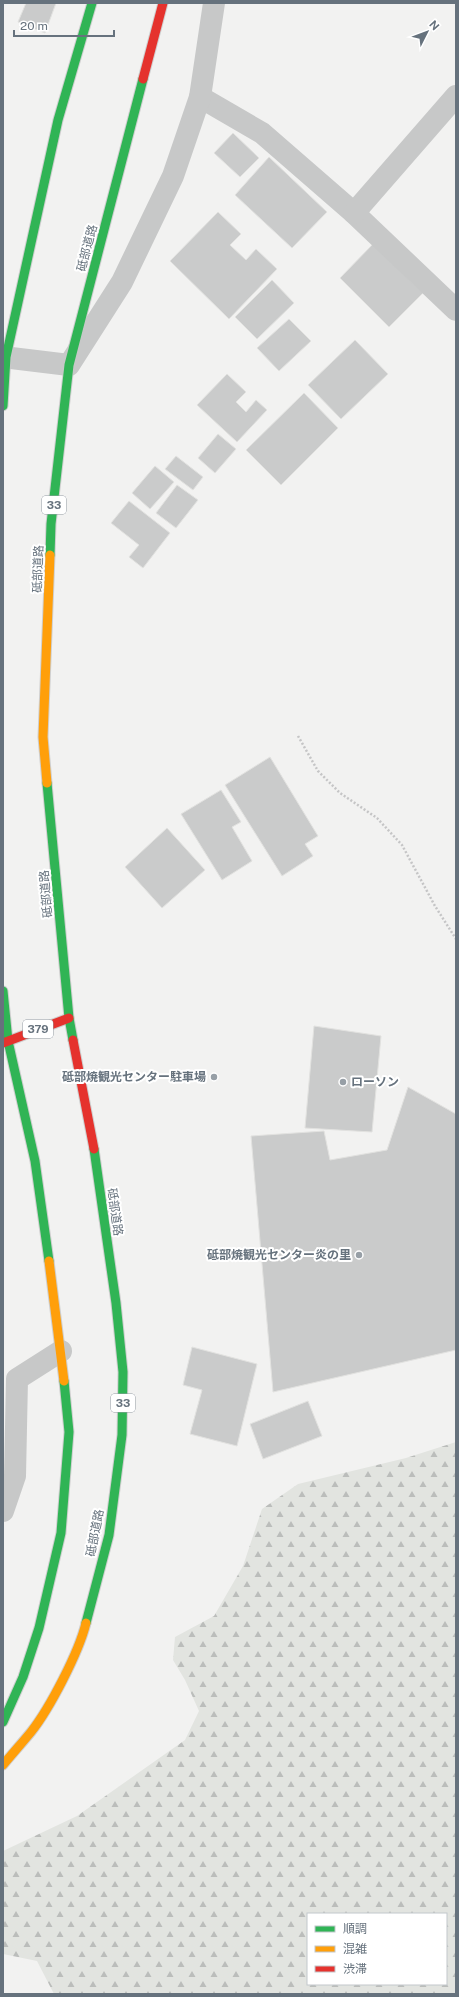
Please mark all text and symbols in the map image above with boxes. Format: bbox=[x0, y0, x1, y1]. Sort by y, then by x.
scale bar bbox=[14, 12, 114, 38]
north arrow bbox=[407, 12, 447, 52]
text: N bbox=[427, 18, 442, 33]
text: 20 m bbox=[20, 19, 48, 33]
street label: 砥部道路 bbox=[74, 223, 100, 273]
road number: 33 bbox=[42, 496, 66, 514]
street label: 砥部道路 bbox=[30, 545, 46, 593]
street label: 砥部道路 bbox=[37, 869, 55, 919]
road number: 379 bbox=[23, 1020, 53, 1038]
place label: 砥部焼観光センター駐車場 bbox=[62, 1070, 206, 1084]
marker: 砥部焼観光センター駐車場 bbox=[209, 1072, 219, 1082]
place label: ローソン bbox=[351, 1075, 399, 1089]
marker: ローソン bbox=[338, 1077, 348, 1087]
street label: 砥部道路 bbox=[105, 1187, 125, 1237]
place label: 砥部焼観光センター炎の里 bbox=[207, 1248, 351, 1262]
marker: 砥部焼観光センター炎の里 bbox=[354, 1250, 364, 1260]
road number: 33 bbox=[111, 1394, 135, 1412]
street label: 砥部道路 bbox=[84, 1508, 106, 1558]
legend bbox=[307, 1913, 447, 1985]
text: 順調 bbox=[343, 1922, 367, 1936]
text: 混雑 bbox=[343, 1942, 367, 1956]
text: 渋滞 bbox=[343, 1962, 367, 1976]

